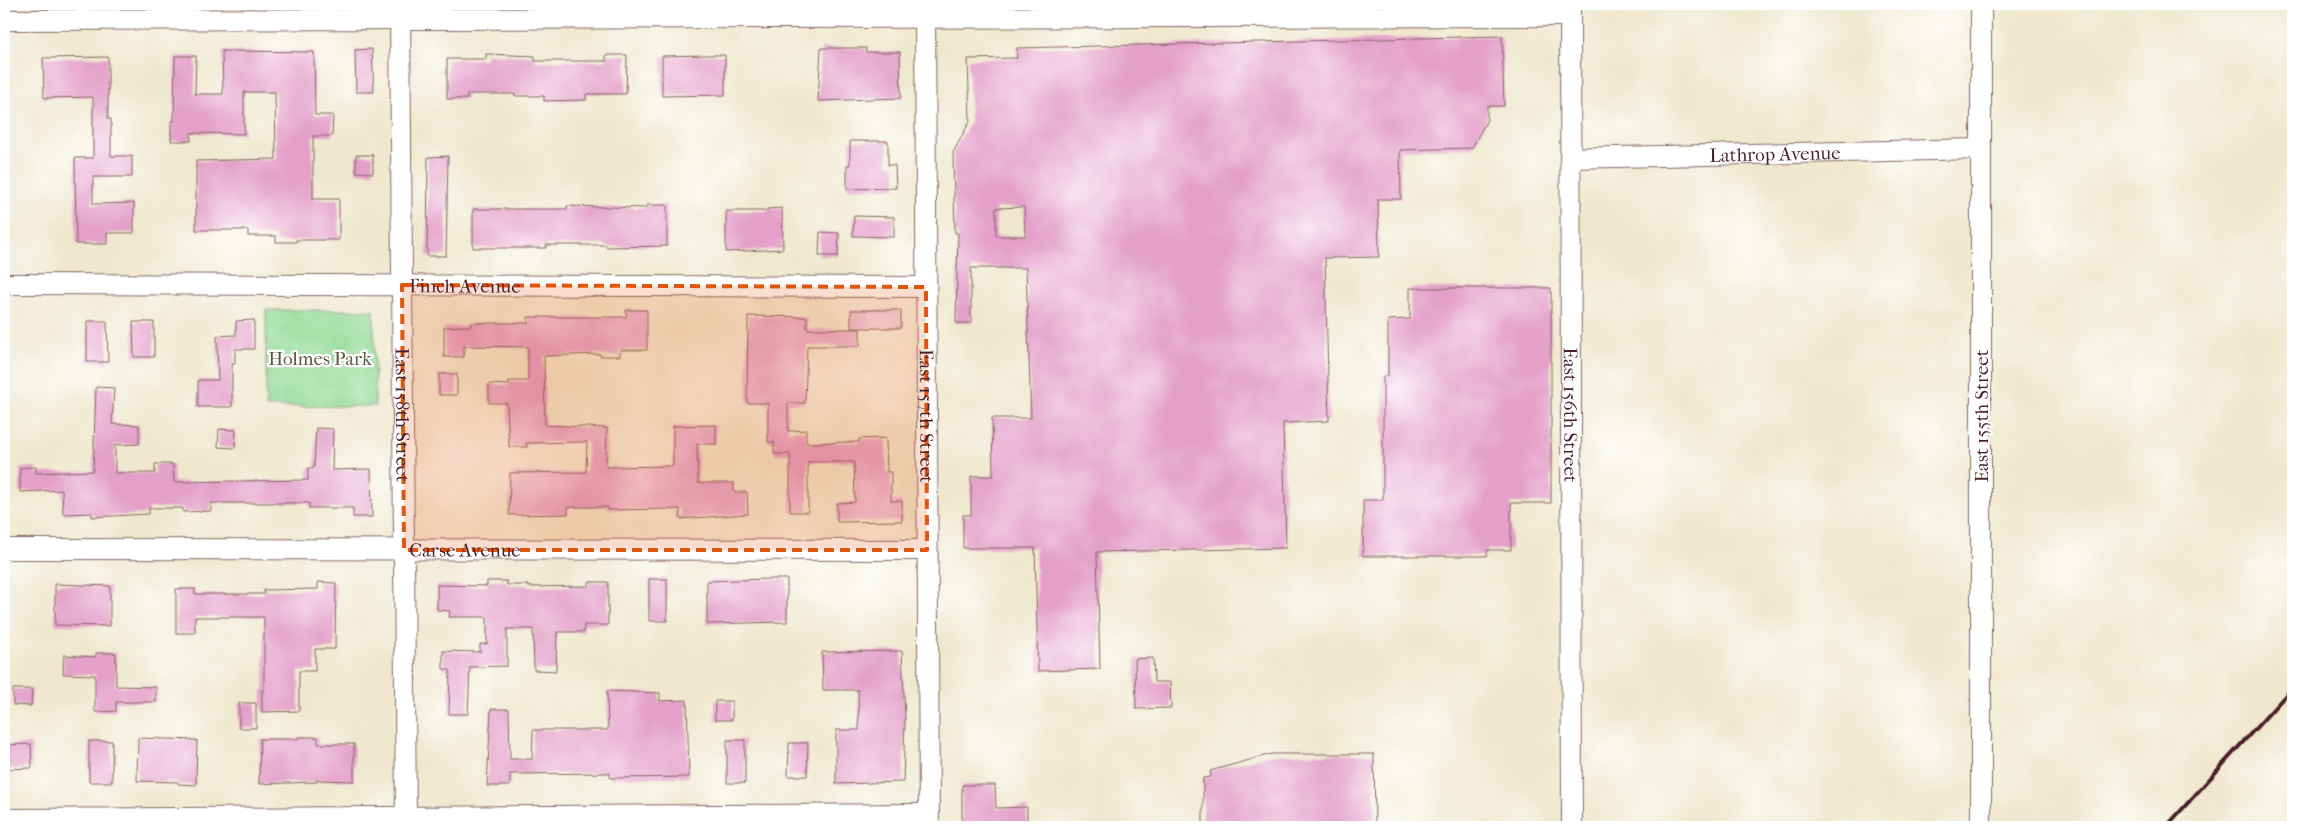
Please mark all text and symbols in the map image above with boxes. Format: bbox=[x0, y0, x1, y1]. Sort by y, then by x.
street label: Lathrop Avenue bbox=[1709, 142, 1841, 167]
street label: Finch Avenue bbox=[409, 275, 521, 298]
street label: East 156th Street bbox=[1559, 347, 1581, 483]
park label: Holmes Park bbox=[268, 348, 372, 370]
street label: East 158th Street bbox=[391, 348, 413, 483]
street label: East 157th Street bbox=[915, 349, 937, 483]
street label: East 155th Street bbox=[1971, 349, 1993, 482]
street label: Carse Avenue bbox=[409, 539, 521, 562]

